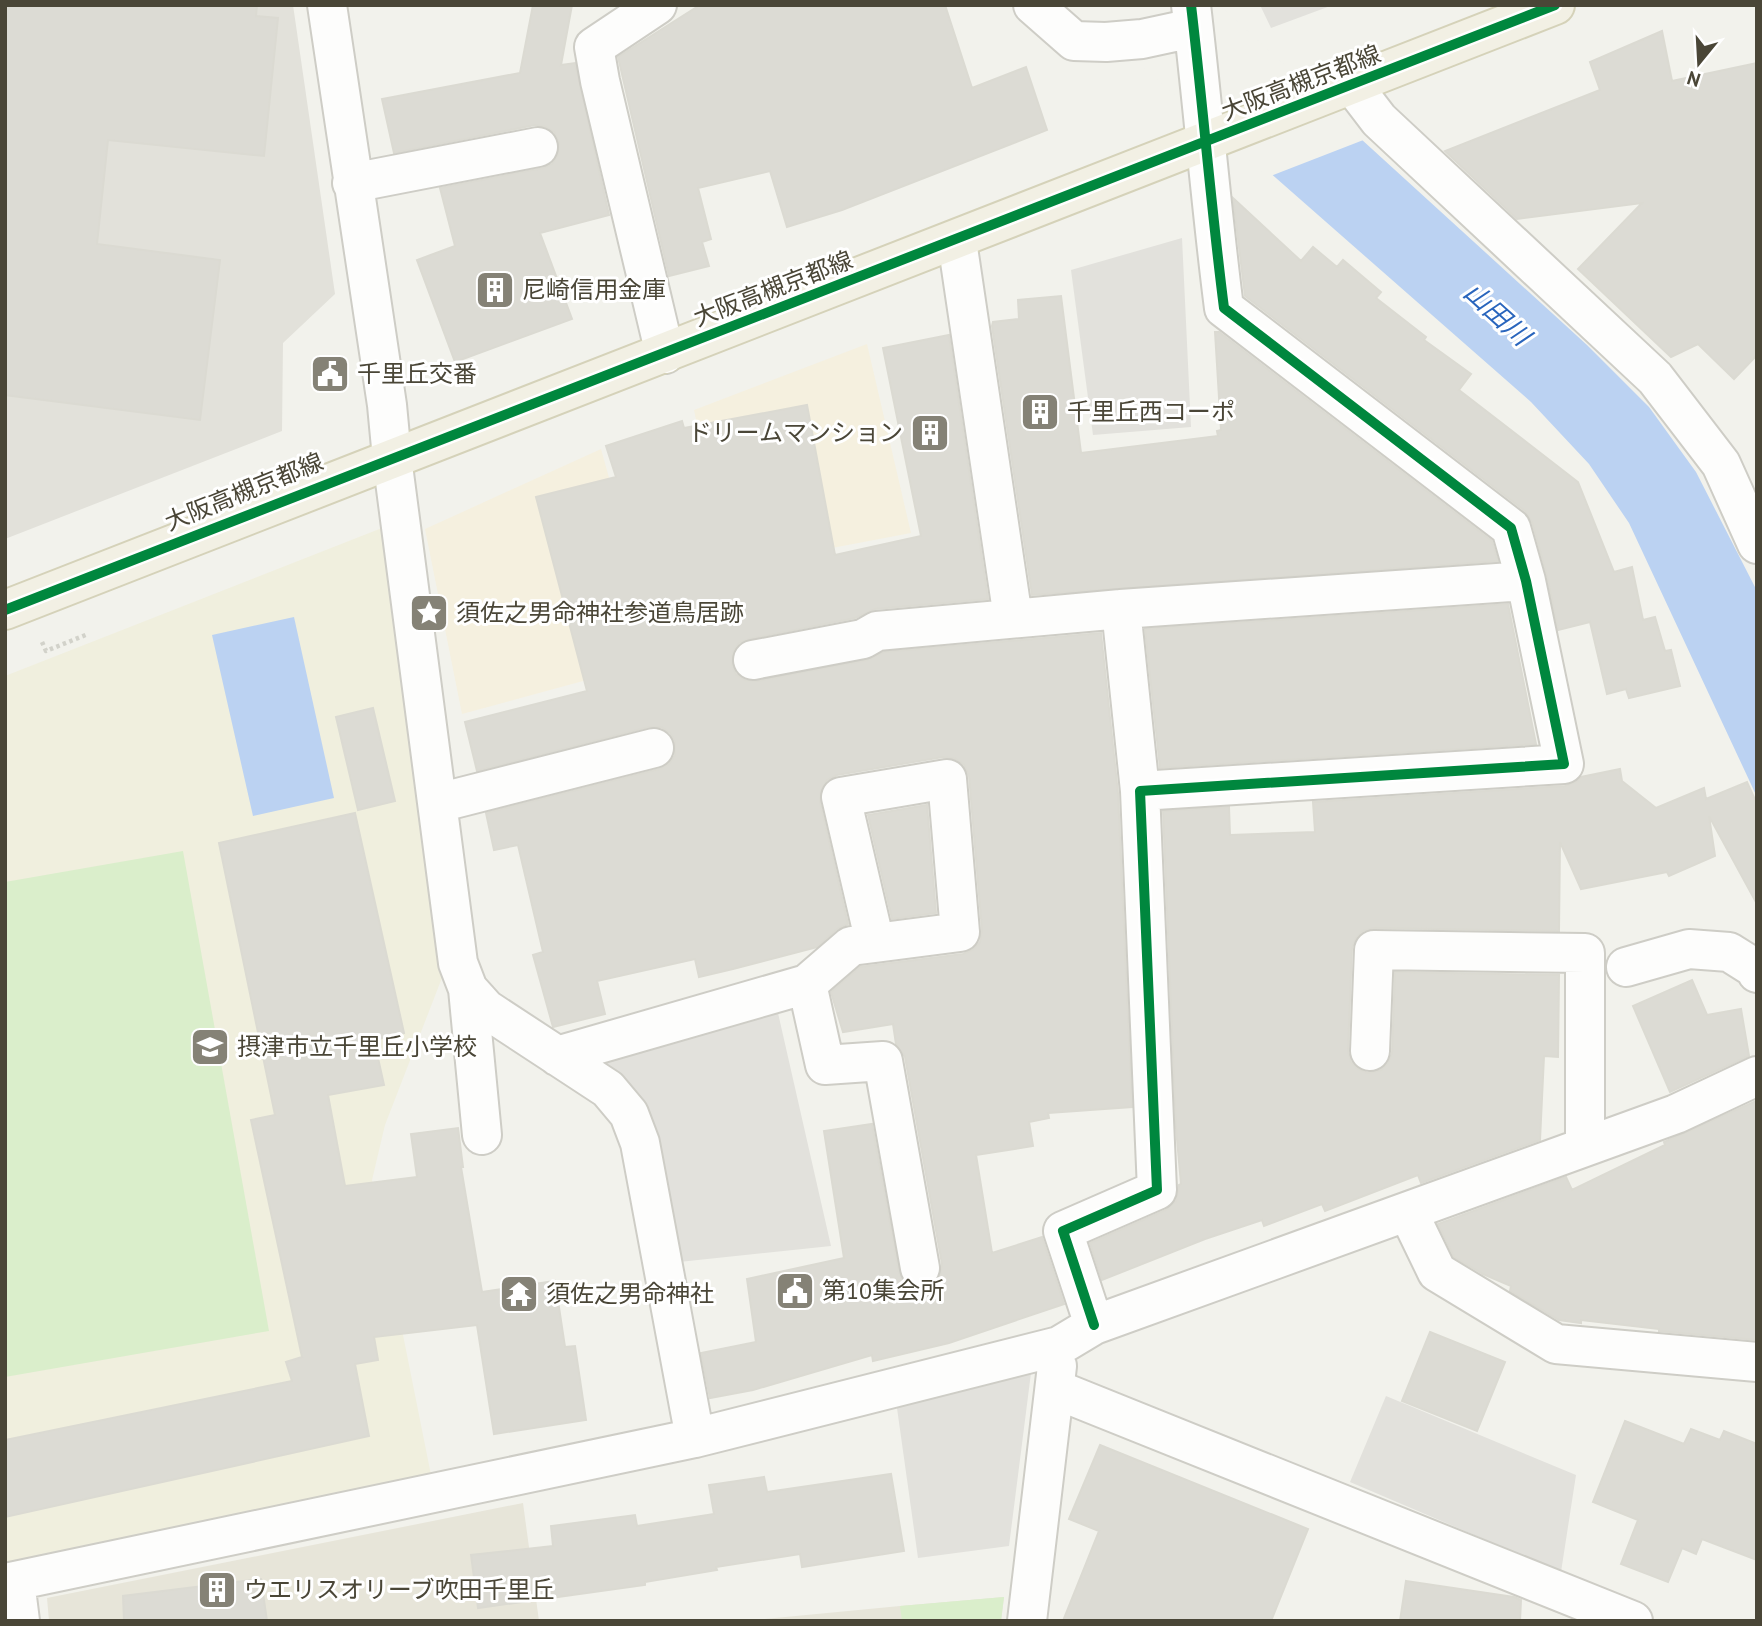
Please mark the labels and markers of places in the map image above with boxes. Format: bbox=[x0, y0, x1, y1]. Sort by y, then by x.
building icon: 尼崎信用金庫 bbox=[474, 269, 516, 311]
place label: 尼崎信用金庫 bbox=[522, 274, 666, 305]
public building icon: 千里丘交番 bbox=[309, 353, 351, 395]
place label: 千里丘交番 bbox=[357, 358, 477, 389]
building icon: 千里丘西コーポ bbox=[1019, 391, 1061, 433]
place label: 千里丘西コーポ bbox=[1067, 396, 1235, 427]
building icon: ドリームマンション bbox=[909, 412, 951, 454]
place label: ドリームマンション bbox=[688, 417, 903, 448]
place icon: 須佐之男命神社参道鳥居跡 bbox=[408, 592, 450, 634]
place label: 須佐之男命神社参道鳥居跡 bbox=[456, 597, 744, 628]
school or university icon: 摂津市立千里丘小学校 bbox=[189, 1026, 231, 1068]
place label: 摂津市立千里丘小学校 bbox=[237, 1031, 477, 1062]
public building icon: 第10集会所 bbox=[774, 1270, 816, 1312]
temple icon: 須佐之男命神社 bbox=[498, 1273, 540, 1315]
place label: 第10集会所 bbox=[822, 1275, 944, 1306]
place label: 須佐之男命神社 bbox=[546, 1278, 714, 1309]
building icon: ウエリスオリーブ吹田千里丘 bbox=[196, 1569, 238, 1611]
place label: ウエリスオリーブ吹田千里丘 bbox=[244, 1574, 555, 1605]

